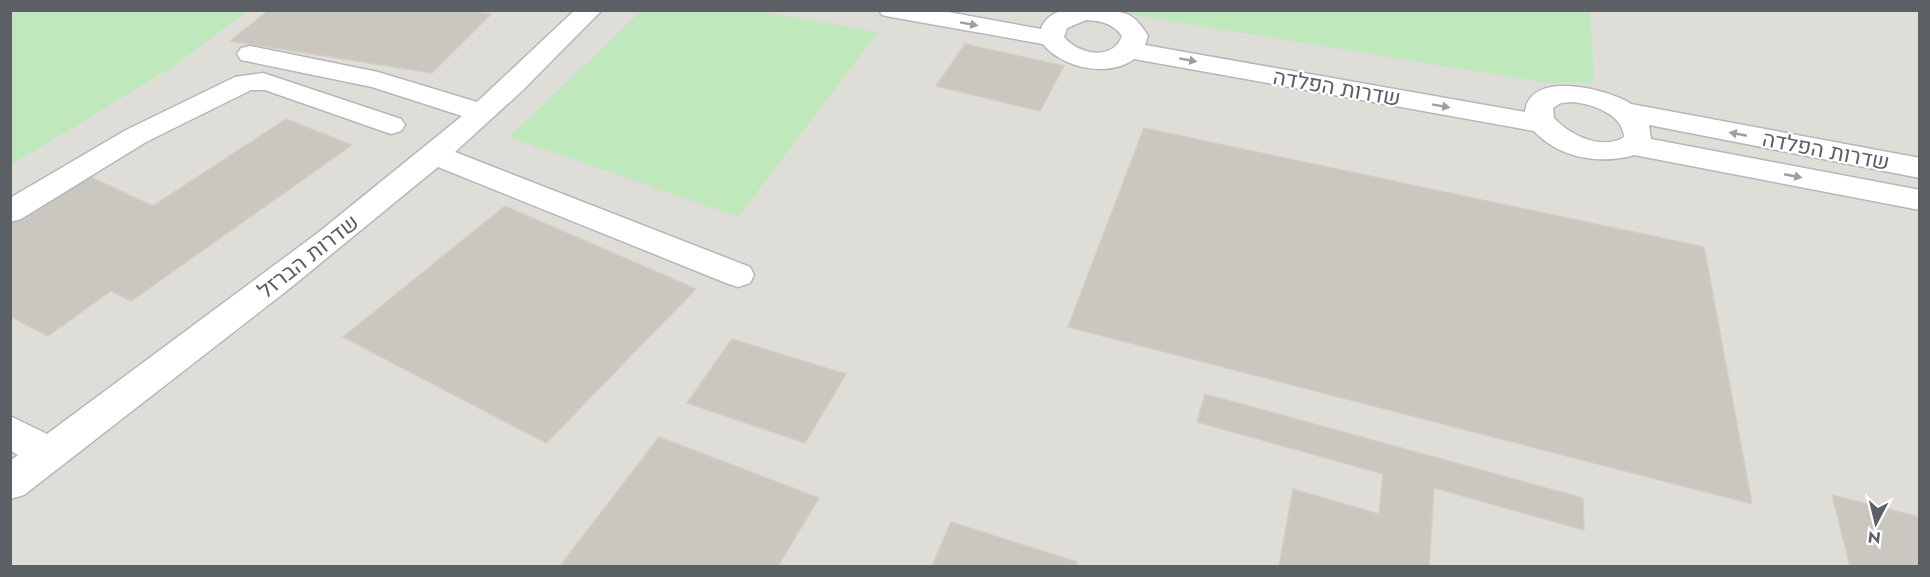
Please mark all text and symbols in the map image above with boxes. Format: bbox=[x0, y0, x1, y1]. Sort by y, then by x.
one-way arrow bbox=[960, 20, 979, 29]
one-way arrow bbox=[1178, 56, 1197, 65]
street label: שדרות הפלדה bbox=[1271, 60, 1403, 114]
one-way arrow bbox=[1432, 102, 1451, 111]
street label: שדרות הפלדה bbox=[1760, 122, 1892, 178]
one-way arrow bbox=[1729, 129, 1748, 138]
one-way arrow bbox=[1783, 172, 1802, 181]
street label: שדרות הברזל bbox=[250, 206, 366, 306]
north arrow bbox=[1846, 493, 1906, 553]
text: N bbox=[1867, 525, 1882, 550]

